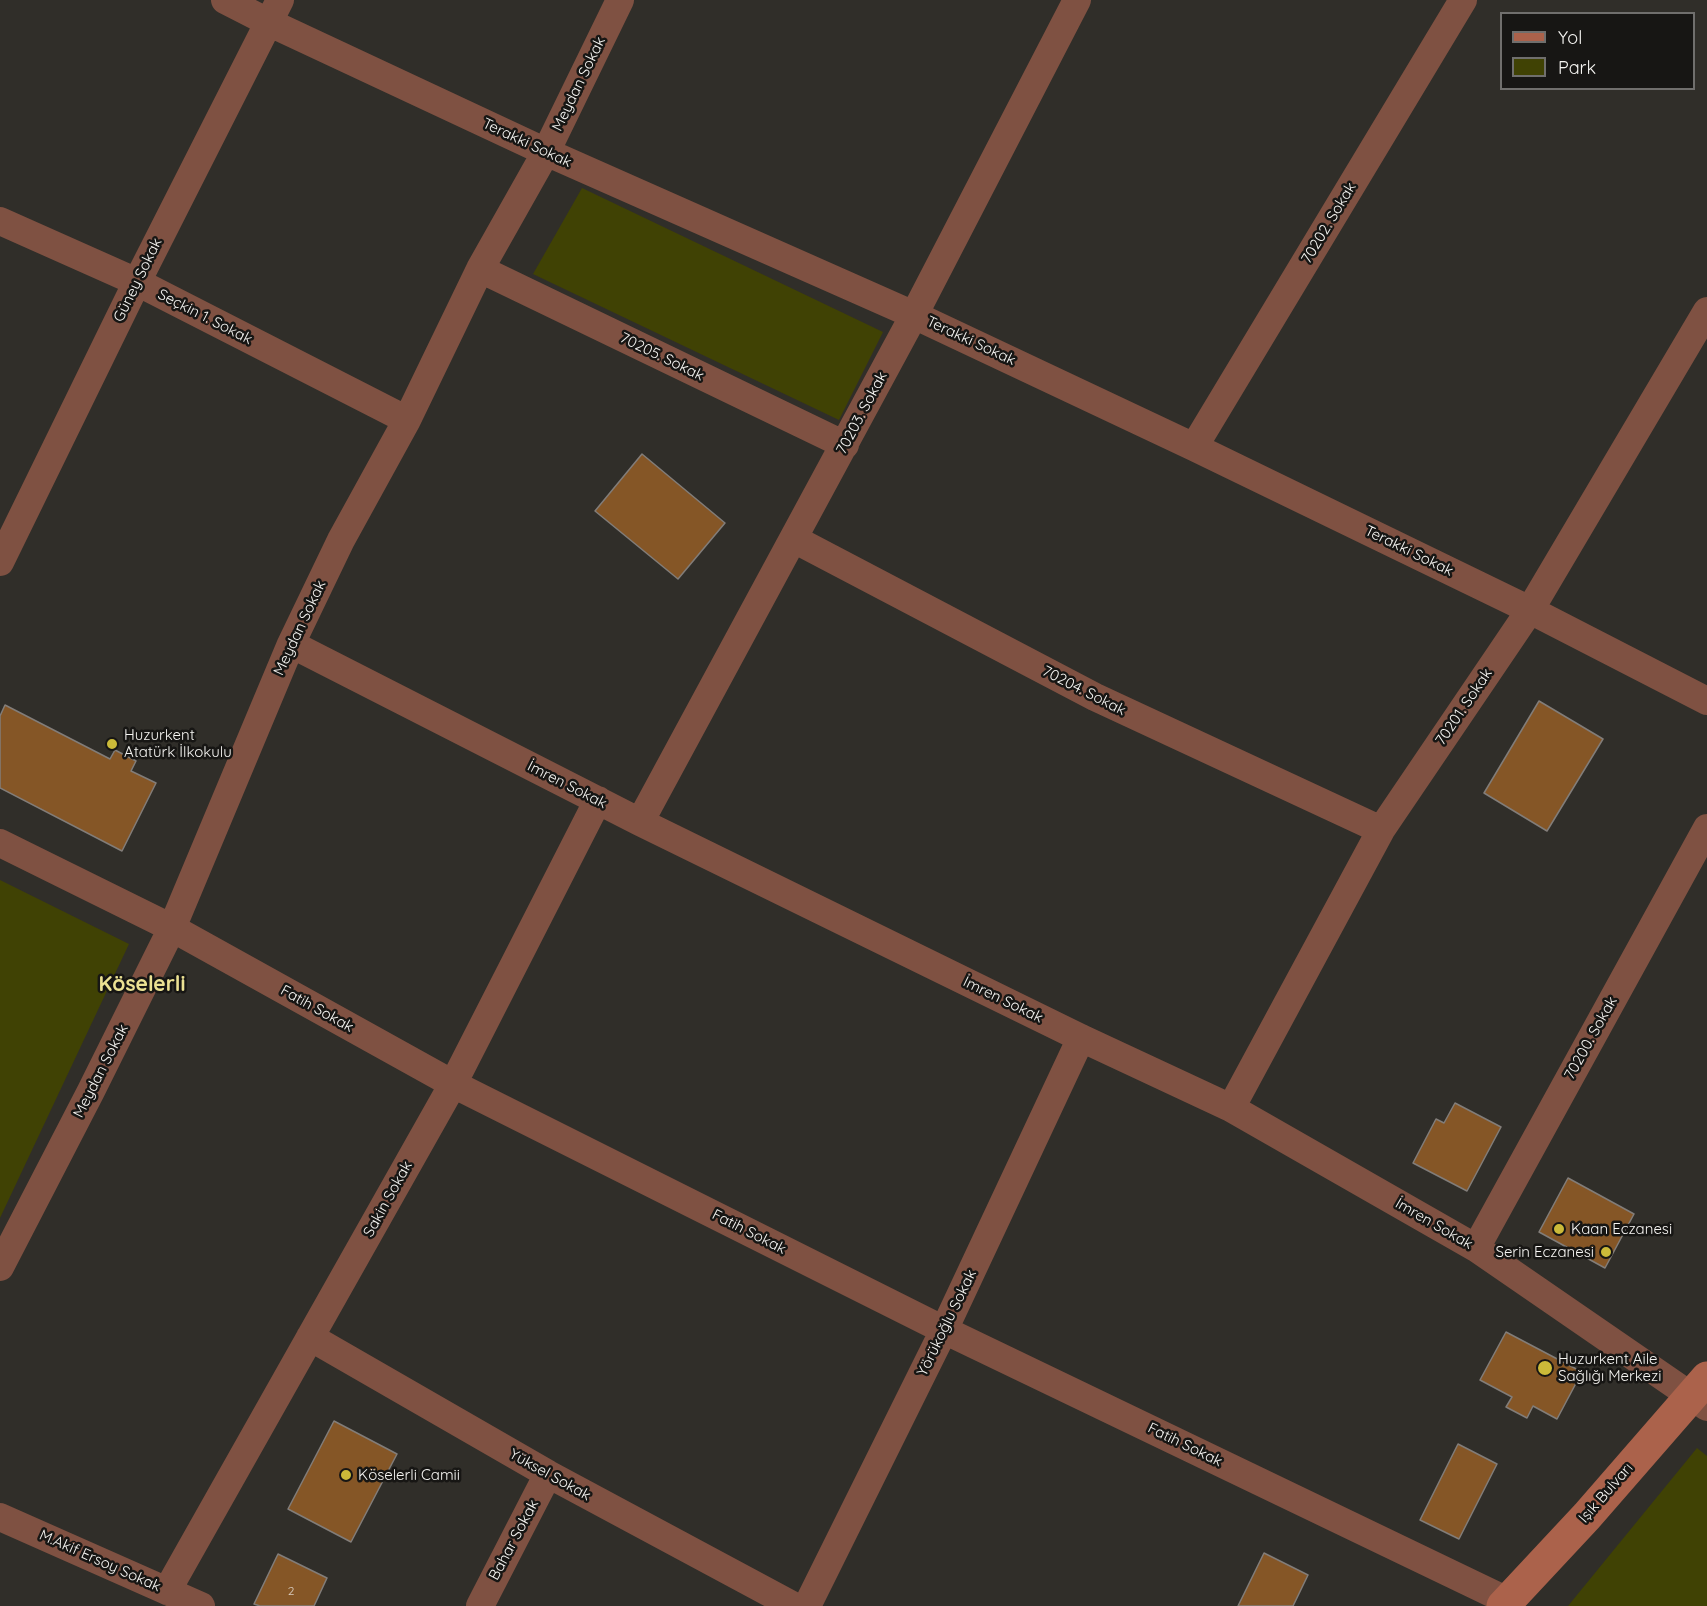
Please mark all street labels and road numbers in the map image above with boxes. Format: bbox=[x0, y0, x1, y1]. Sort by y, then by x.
street label: Meydan Sokak bbox=[548, 34, 610, 134]
street label: Terakki Sokak bbox=[480, 115, 574, 171]
street label: 70202. Sokak bbox=[1298, 179, 1360, 267]
street label: Güney Sokak bbox=[110, 235, 166, 325]
street label: Seçkin 1. Sokak bbox=[155, 285, 255, 349]
street label: Terakki Sokak bbox=[924, 313, 1018, 369]
street label: 70205. Sokak bbox=[617, 329, 707, 385]
street label: 70203. Sokak bbox=[833, 369, 891, 457]
street label: Terakki Sokak bbox=[1362, 522, 1456, 580]
street label: Meydan Sokak bbox=[270, 578, 330, 678]
street label: 70204. Sokak bbox=[1039, 662, 1129, 720]
street label: 70201. Sokak bbox=[1432, 665, 1496, 749]
street label: İmren Sokak bbox=[524, 757, 610, 813]
street label: İmren Sokak bbox=[960, 973, 1046, 1027]
street label: Fatih Sokak bbox=[277, 982, 357, 1036]
street label: 70200. Sokak bbox=[1561, 993, 1621, 1083]
street label: Meydan Sokak bbox=[70, 1021, 132, 1121]
street label: Sakin Sokak bbox=[360, 1158, 416, 1240]
street label: İmren Sokak bbox=[1392, 1195, 1476, 1253]
street label: Fatih Sokak bbox=[709, 1206, 789, 1258]
street label: Yörükoğlu Sokak bbox=[913, 1267, 981, 1379]
street label: Fatih Sokak bbox=[1145, 1419, 1225, 1471]
street label: Yüksel Sokak bbox=[506, 1445, 594, 1505]
street label: Işık Bulvarı bbox=[1575, 1459, 1637, 1527]
street label: Bahar Sokak bbox=[485, 1497, 543, 1583]
street label: M.Akif Ersoy Sokak bbox=[36, 1526, 164, 1596]

